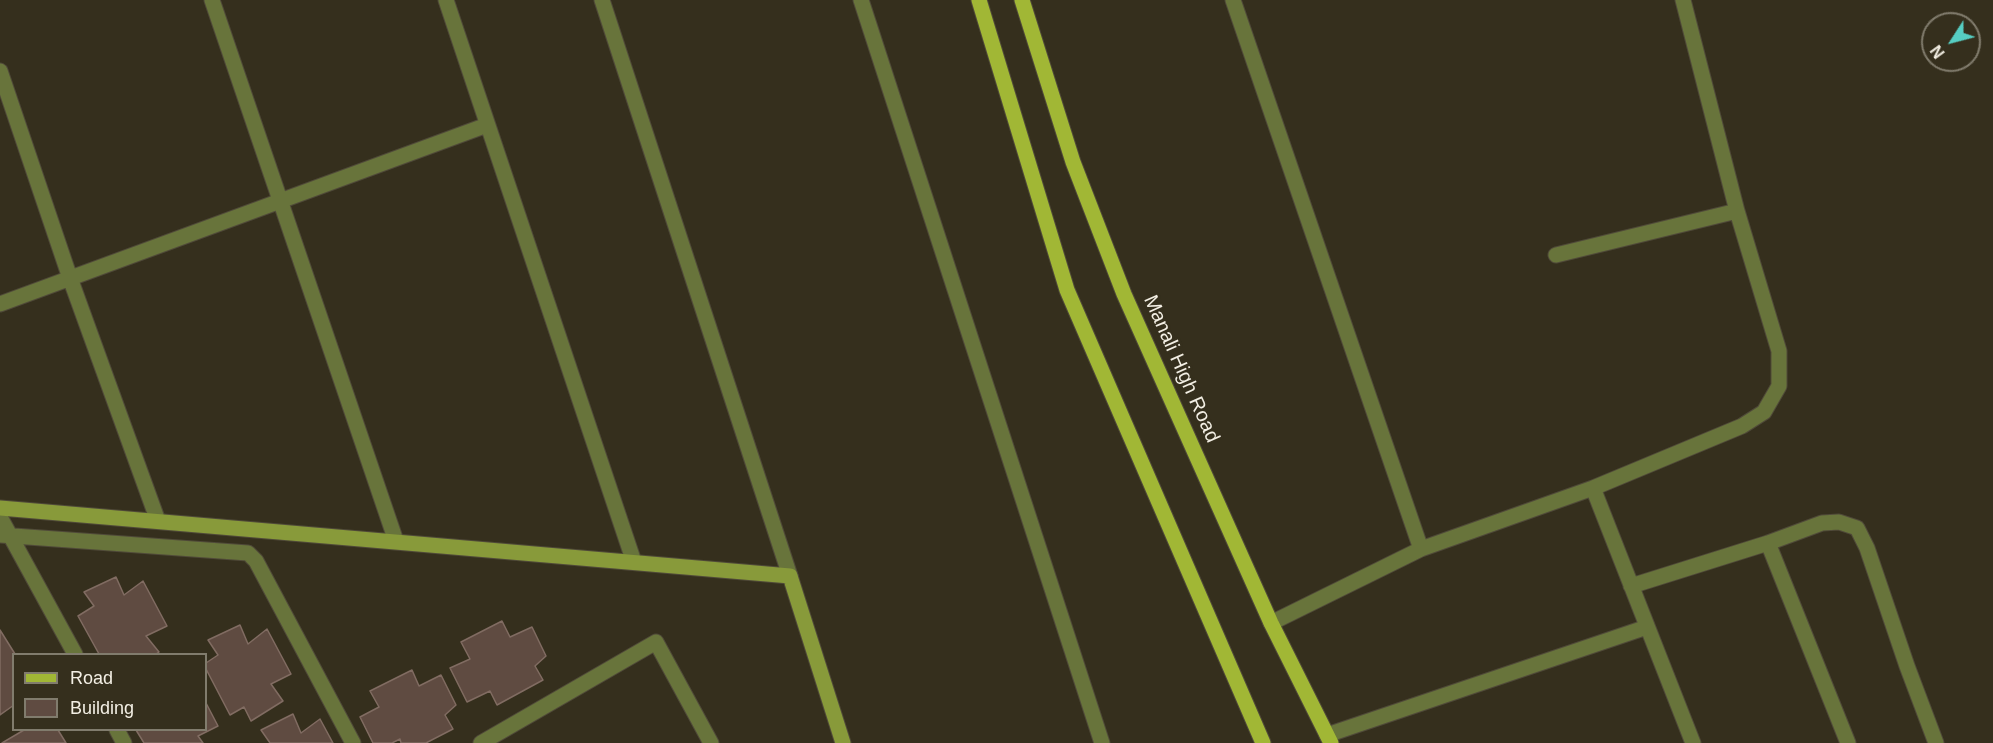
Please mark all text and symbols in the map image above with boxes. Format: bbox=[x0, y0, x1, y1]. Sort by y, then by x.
north arrow bbox=[1921, 12, 1981, 72]
text: N bbox=[1927, 42, 1948, 61]
street label: Manali High Road bbox=[1138, 292, 1224, 446]
legend bbox=[12, 653, 207, 731]
text: Road bbox=[70, 668, 113, 688]
text: Building bbox=[70, 698, 134, 718]

